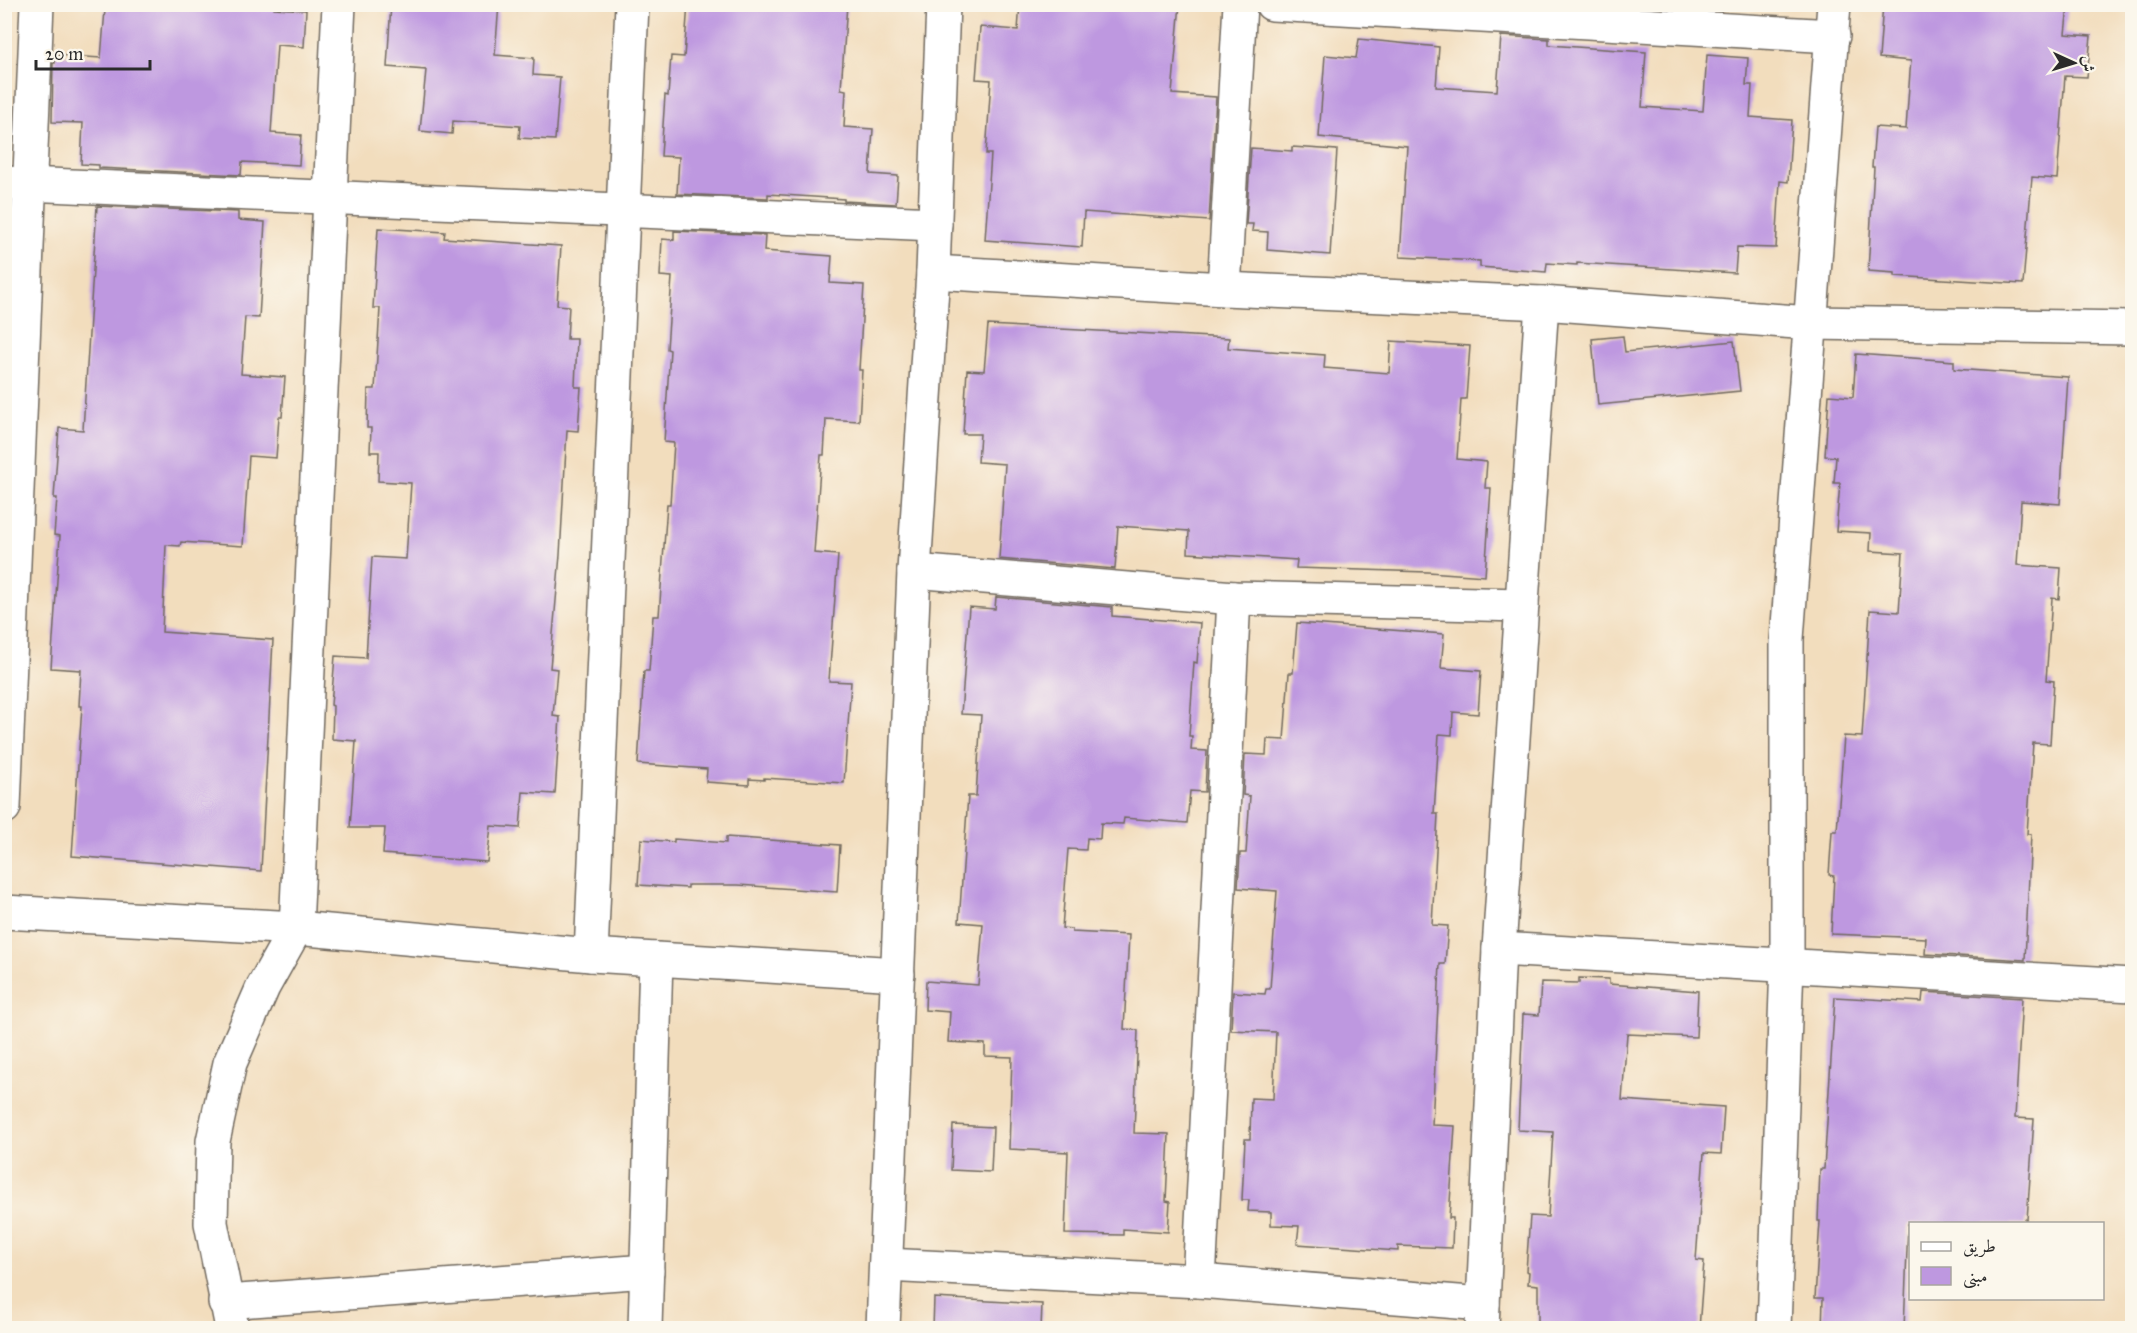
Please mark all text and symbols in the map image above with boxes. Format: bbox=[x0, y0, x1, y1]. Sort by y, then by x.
scale bar bbox=[36, 33, 150, 71]
north arrow bbox=[2044, 33, 2104, 93]
text: 20 m bbox=[45, 43, 83, 65]
text: ش bbox=[2078, 55, 2098, 73]
legend bbox=[1909, 1222, 2104, 1300]
text: طريق bbox=[1963, 1235, 1996, 1258]
text: مبنى bbox=[1963, 1265, 1988, 1289]

